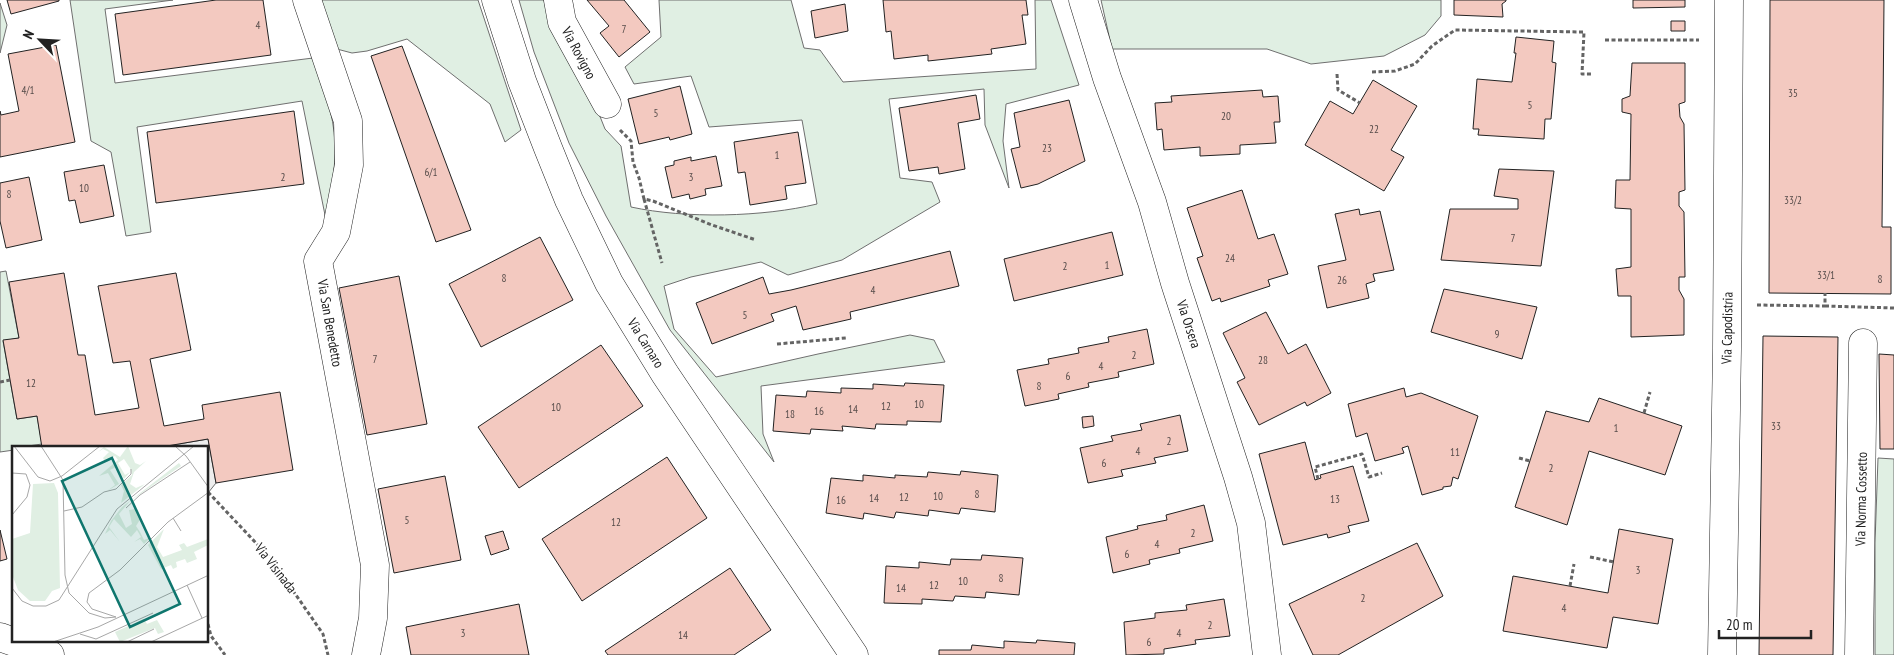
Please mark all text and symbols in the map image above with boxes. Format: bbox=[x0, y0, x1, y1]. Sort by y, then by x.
north arrow bbox=[15, 15, 65, 65]
house number: 4 bbox=[256, 18, 261, 32]
house number: 7 bbox=[622, 22, 627, 36]
street label: Via Rovigno bbox=[557, 23, 600, 82]
text: N bbox=[18, 27, 38, 42]
house number: 4/1 bbox=[21, 83, 35, 97]
house number: 35 bbox=[1788, 86, 1798, 100]
house number: 5 bbox=[1528, 98, 1533, 112]
house number: 5 bbox=[654, 106, 659, 120]
house number: 20 bbox=[1221, 109, 1231, 123]
house number: 22 bbox=[1369, 122, 1379, 136]
house number: 23 bbox=[1042, 141, 1052, 155]
house number: 1 bbox=[775, 148, 780, 162]
house number: 6/1 bbox=[424, 165, 438, 179]
house number: 2 bbox=[281, 170, 286, 184]
house number: 3 bbox=[689, 170, 694, 184]
house number: 10 bbox=[79, 181, 89, 195]
house number: 8 bbox=[7, 187, 12, 201]
house number: 33/2 bbox=[1784, 193, 1802, 207]
house number: 7 bbox=[1511, 231, 1516, 245]
house number: 24 bbox=[1225, 251, 1235, 265]
house number: 1 bbox=[1105, 258, 1110, 272]
house number: 2 bbox=[1063, 259, 1068, 273]
house number: 33/1 bbox=[1817, 268, 1835, 282]
house number: 8 bbox=[502, 271, 507, 285]
house number: 8 bbox=[1878, 272, 1883, 286]
house number: 26 bbox=[1337, 273, 1347, 287]
street label: Via San Benedetto bbox=[313, 277, 347, 368]
house number: 4 bbox=[871, 283, 876, 297]
street label: Via Capodistria bbox=[1717, 292, 1737, 365]
street label: Via Orsera bbox=[1172, 297, 1205, 350]
house number: 5 bbox=[743, 308, 748, 322]
street label: Via Carnaro bbox=[623, 314, 668, 371]
house number: 9 bbox=[1495, 327, 1500, 341]
house number: 2 bbox=[1132, 348, 1137, 362]
house number: 7 bbox=[373, 352, 378, 366]
house number: 28 bbox=[1258, 353, 1268, 367]
house number: 4 bbox=[1099, 359, 1104, 373]
house number: 6 bbox=[1066, 369, 1071, 383]
house number: 12 bbox=[26, 376, 36, 390]
house number: 8 bbox=[1037, 379, 1042, 393]
house number: 10 bbox=[914, 397, 924, 411]
house number: 12 bbox=[881, 399, 891, 413]
house number: 10 bbox=[551, 400, 561, 414]
house number: 14 bbox=[848, 402, 858, 416]
house number: 16 bbox=[814, 404, 824, 418]
house number: 18 bbox=[785, 407, 795, 421]
house number: 33 bbox=[1771, 419, 1781, 433]
house number: 1 bbox=[1614, 421, 1619, 435]
house number: 2 bbox=[1167, 434, 1172, 448]
house number: 4 bbox=[1136, 444, 1141, 458]
house number: 11 bbox=[1450, 445, 1460, 459]
inset map bbox=[12, 446, 209, 642]
street label: Via Norma Cossetto bbox=[1851, 452, 1871, 547]
house number: 6 bbox=[1102, 456, 1107, 470]
house number: 2 bbox=[1549, 461, 1554, 475]
house number: 8 bbox=[975, 487, 980, 501]
house number: 10 bbox=[933, 489, 943, 503]
house number: 12 bbox=[899, 490, 909, 504]
house number: 14 bbox=[869, 491, 879, 505]
house number: 13 bbox=[1330, 492, 1340, 506]
house number: 16 bbox=[836, 493, 846, 507]
house number: 5 bbox=[405, 513, 410, 527]
house number: 12 bbox=[611, 515, 621, 529]
house number: 2 bbox=[1191, 526, 1196, 540]
house number: 4 bbox=[1155, 537, 1160, 551]
street label: Via Visinada bbox=[250, 539, 301, 597]
house number: 6 bbox=[1125, 547, 1130, 561]
house number: 3 bbox=[1636, 563, 1641, 577]
house number: 8 bbox=[999, 571, 1004, 585]
house number: 10 bbox=[958, 574, 968, 588]
house number: 12 bbox=[929, 578, 939, 592]
house number: 14 bbox=[896, 581, 906, 595]
house number: 2 bbox=[1361, 591, 1366, 605]
house number: 4 bbox=[1562, 601, 1567, 615]
scale bar bbox=[1719, 608, 1812, 640]
text: 20 m bbox=[1726, 615, 1752, 634]
house number: 2 bbox=[1208, 618, 1213, 632]
house number: 3 bbox=[461, 626, 466, 640]
house number: 4 bbox=[1177, 626, 1182, 640]
house number: 14 bbox=[678, 628, 688, 642]
house number: 6 bbox=[1147, 635, 1152, 649]

